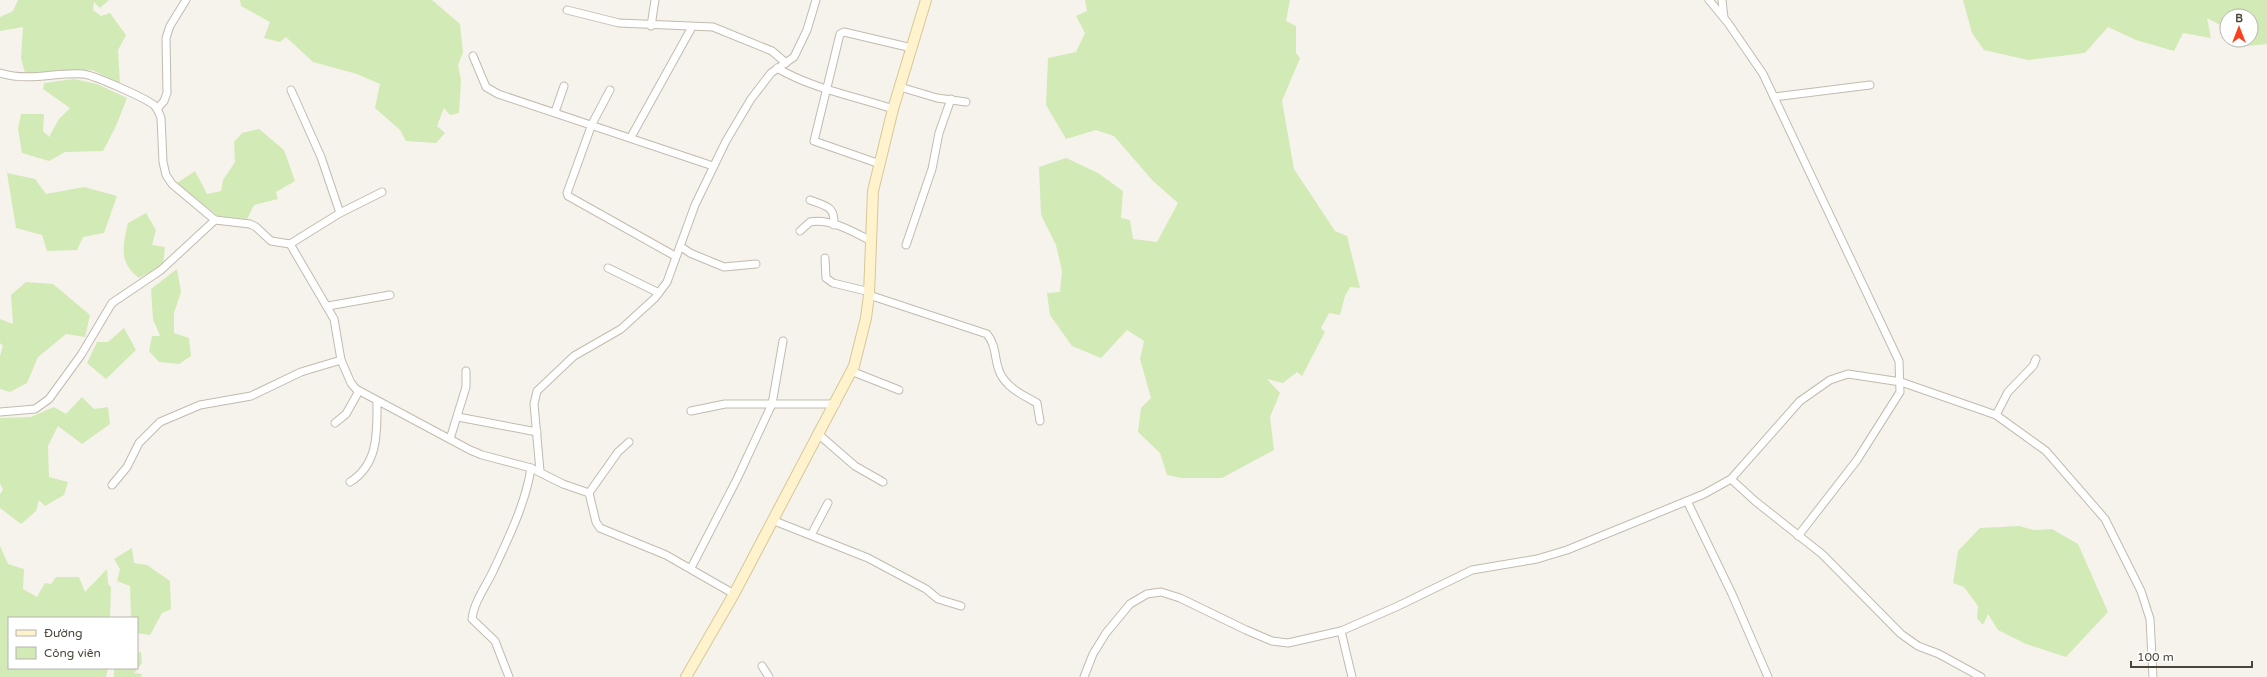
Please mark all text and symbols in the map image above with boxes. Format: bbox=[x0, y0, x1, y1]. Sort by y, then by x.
north arrow bbox=[2219, 8, 2259, 48]
text: B bbox=[2235, 12, 2243, 25]
legend bbox=[8, 617, 138, 669]
text: Đường bbox=[44, 626, 83, 640]
scale bar bbox=[2131, 643, 2252, 669]
text: Công viên bbox=[44, 646, 101, 660]
text: 100 m bbox=[2137, 650, 2174, 664]

